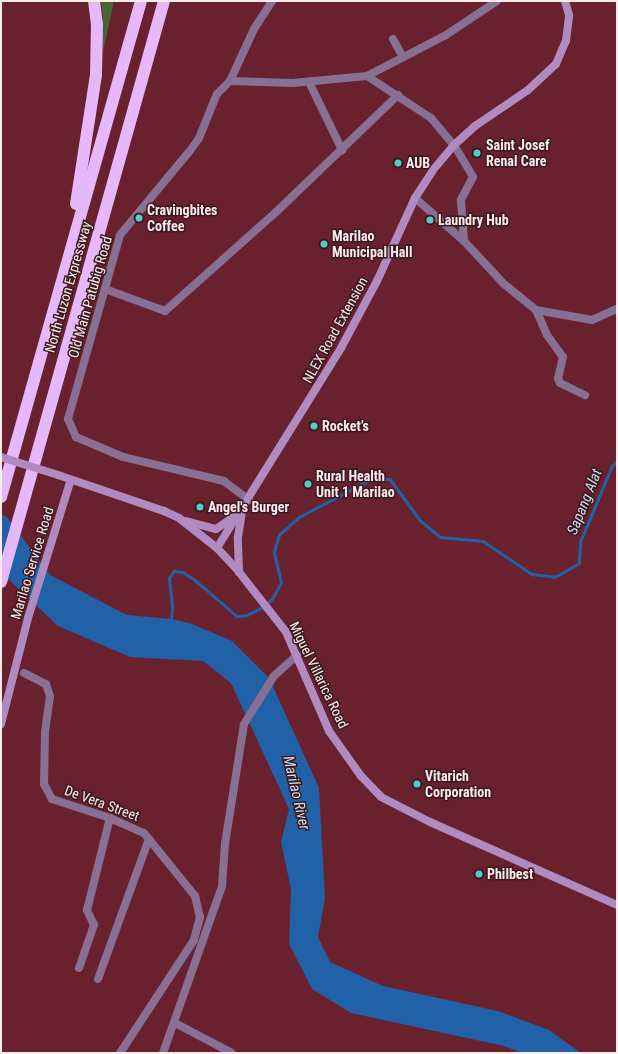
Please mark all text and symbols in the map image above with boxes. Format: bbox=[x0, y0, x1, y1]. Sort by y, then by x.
place label: Saint Josef Renal Care bbox=[486, 137, 550, 170]
marker: Saint Josef Renal Care bbox=[471, 147, 483, 159]
place label: AUB bbox=[406, 155, 430, 171]
marker: AUB bbox=[393, 158, 403, 168]
place label: Cravingbites Coffee bbox=[147, 202, 217, 234]
place label: Laundry Hub bbox=[438, 212, 509, 228]
marker: Cravingbites Coffee bbox=[134, 213, 144, 223]
marker: Laundry Hub bbox=[425, 215, 435, 225]
street label: North Luzon Expressway bbox=[41, 220, 95, 354]
place label: Marilao Municipal Hall bbox=[332, 228, 412, 260]
street label: Old Main Patubig Road bbox=[65, 234, 115, 360]
marker: Marilao Municipal Hall bbox=[319, 239, 329, 249]
street label: NLEX Road Extension bbox=[299, 274, 371, 386]
place label: Rocket’s bbox=[322, 418, 369, 434]
marker: Rocket’s bbox=[309, 421, 319, 431]
water label: Sapang Alat bbox=[564, 466, 606, 538]
place label: Rural Health Unit 1 Marilao bbox=[316, 468, 395, 500]
marker: Rural Health Unit 1 Marilao bbox=[303, 479, 313, 489]
place label: Angel's Burger bbox=[208, 499, 289, 515]
marker: Angel's Burger bbox=[195, 502, 205, 512]
street label: Marilao Service Road bbox=[7, 505, 57, 621]
street label: Miguel Villarica Road bbox=[286, 619, 352, 731]
water label: Marilao River bbox=[279, 754, 313, 832]
place label: Vitarich Corporation bbox=[425, 768, 491, 800]
marker: Vitarich Corporation bbox=[412, 779, 422, 789]
street label: De Vera Street bbox=[62, 782, 142, 824]
place label: Philbest bbox=[487, 866, 533, 882]
marker: Philbest bbox=[474, 869, 484, 879]

